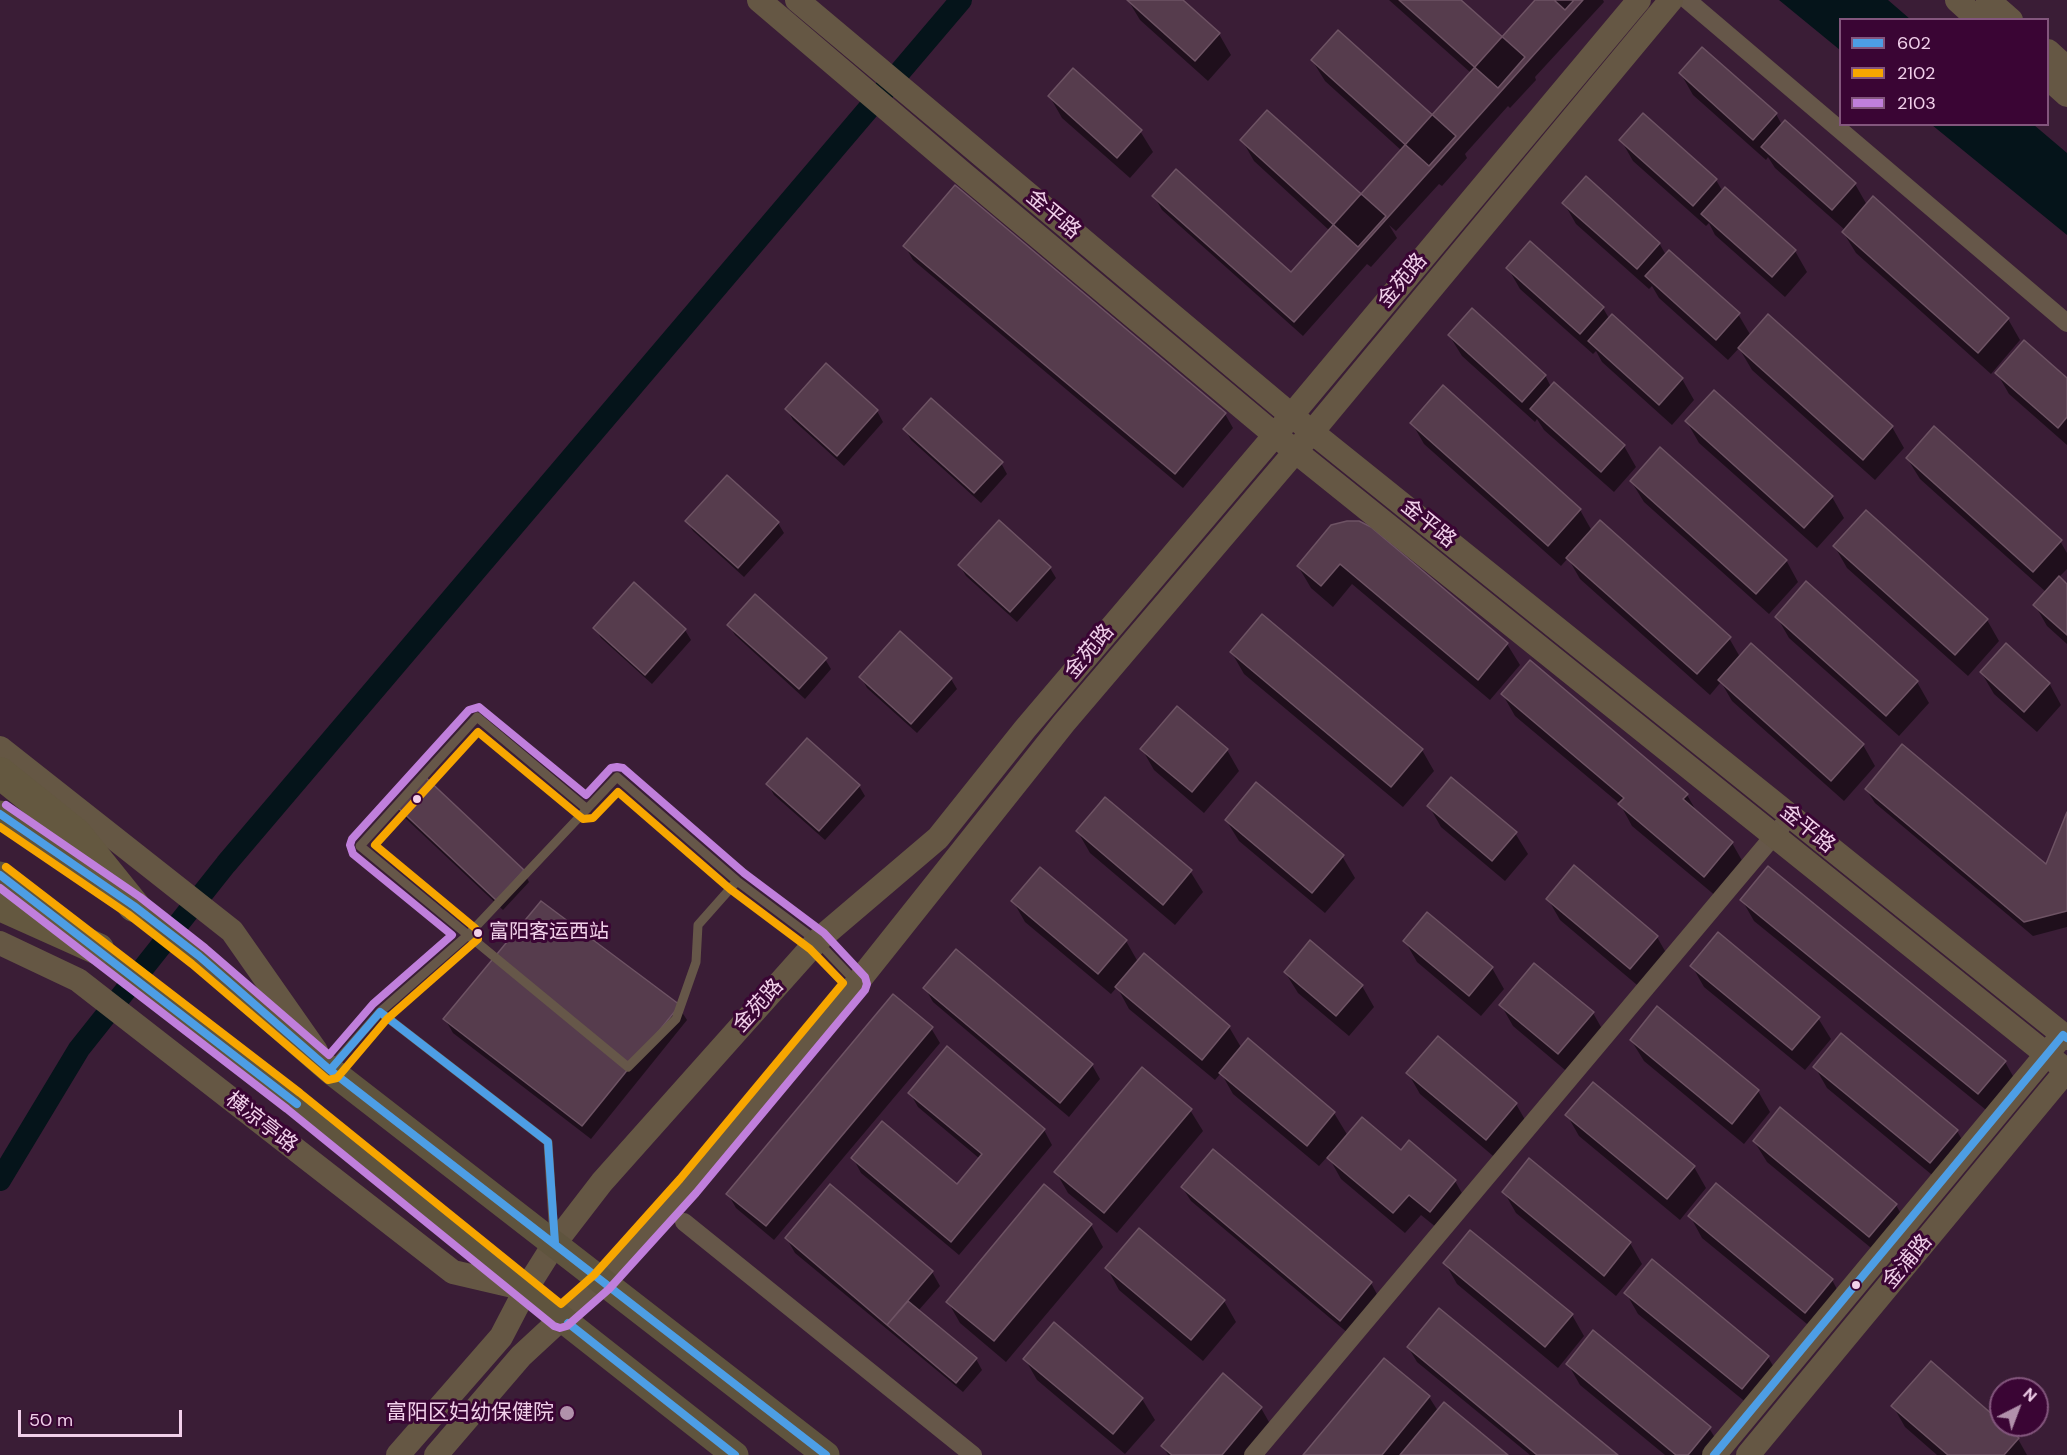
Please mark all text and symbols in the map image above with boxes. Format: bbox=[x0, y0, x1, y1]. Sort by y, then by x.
legend bbox=[1839, 18, 2049, 126]
text: 602 bbox=[1897, 31, 1931, 55]
text: 2102 bbox=[1897, 61, 1935, 85]
text: 2103 bbox=[1897, 91, 1936, 115]
street label: 金平路 bbox=[1021, 185, 1085, 245]
street label: 金苑路 bbox=[1373, 249, 1433, 313]
street label: 金平路 bbox=[1396, 494, 1460, 554]
street label: 金苑路 bbox=[1060, 620, 1120, 684]
unlabelled marker bbox=[411, 793, 423, 805]
street label: 金平路 bbox=[1775, 799, 1839, 859]
place label: 富阳客运西站 bbox=[489, 921, 609, 945]
marker: 富阳客运西站 bbox=[472, 927, 484, 939]
street label: 金苑路 bbox=[729, 974, 789, 1038]
street label: 横凉亭路 bbox=[220, 1087, 302, 1159]
street label: 金浦路 bbox=[1878, 1230, 1938, 1294]
unlabelled marker bbox=[1850, 1279, 1862, 1291]
north arrow bbox=[1989, 1377, 2049, 1437]
text: N bbox=[2019, 1383, 2041, 1406]
scale bar bbox=[21, 1398, 184, 1436]
place label: 富阳区妇幼保健院 bbox=[386, 1400, 554, 1426]
marker: 富阳区妇幼保健院 bbox=[558, 1404, 576, 1422]
text: 50 m bbox=[29, 1408, 73, 1432]

